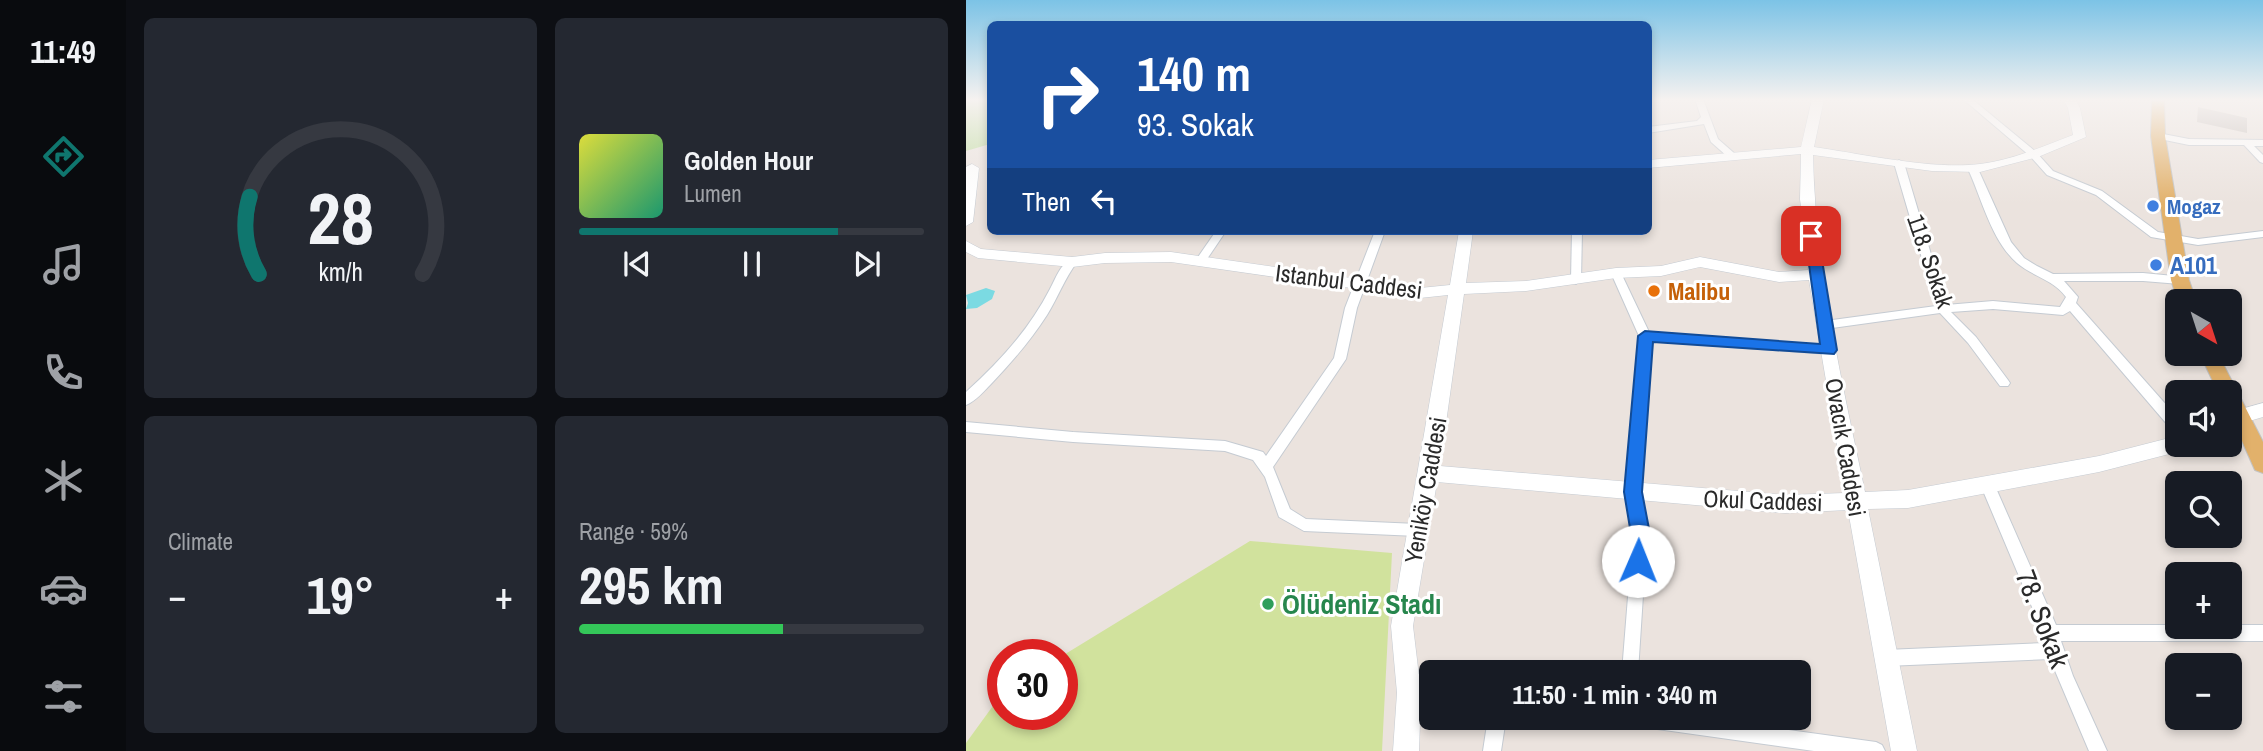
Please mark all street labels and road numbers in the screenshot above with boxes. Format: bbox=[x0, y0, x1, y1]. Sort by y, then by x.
street label: 118. Sokak bbox=[1900, 210, 1962, 312]
street label: Istanbul Caddesi bbox=[1274, 256, 1424, 306]
street label: Ovacık Caddesi bbox=[1818, 375, 1874, 519]
street label: Yeniköy Caddesi bbox=[1396, 414, 1454, 566]
street label: Okul Caddesi bbox=[1703, 482, 1823, 518]
street label: 78. Sokak bbox=[2007, 565, 2079, 674]

